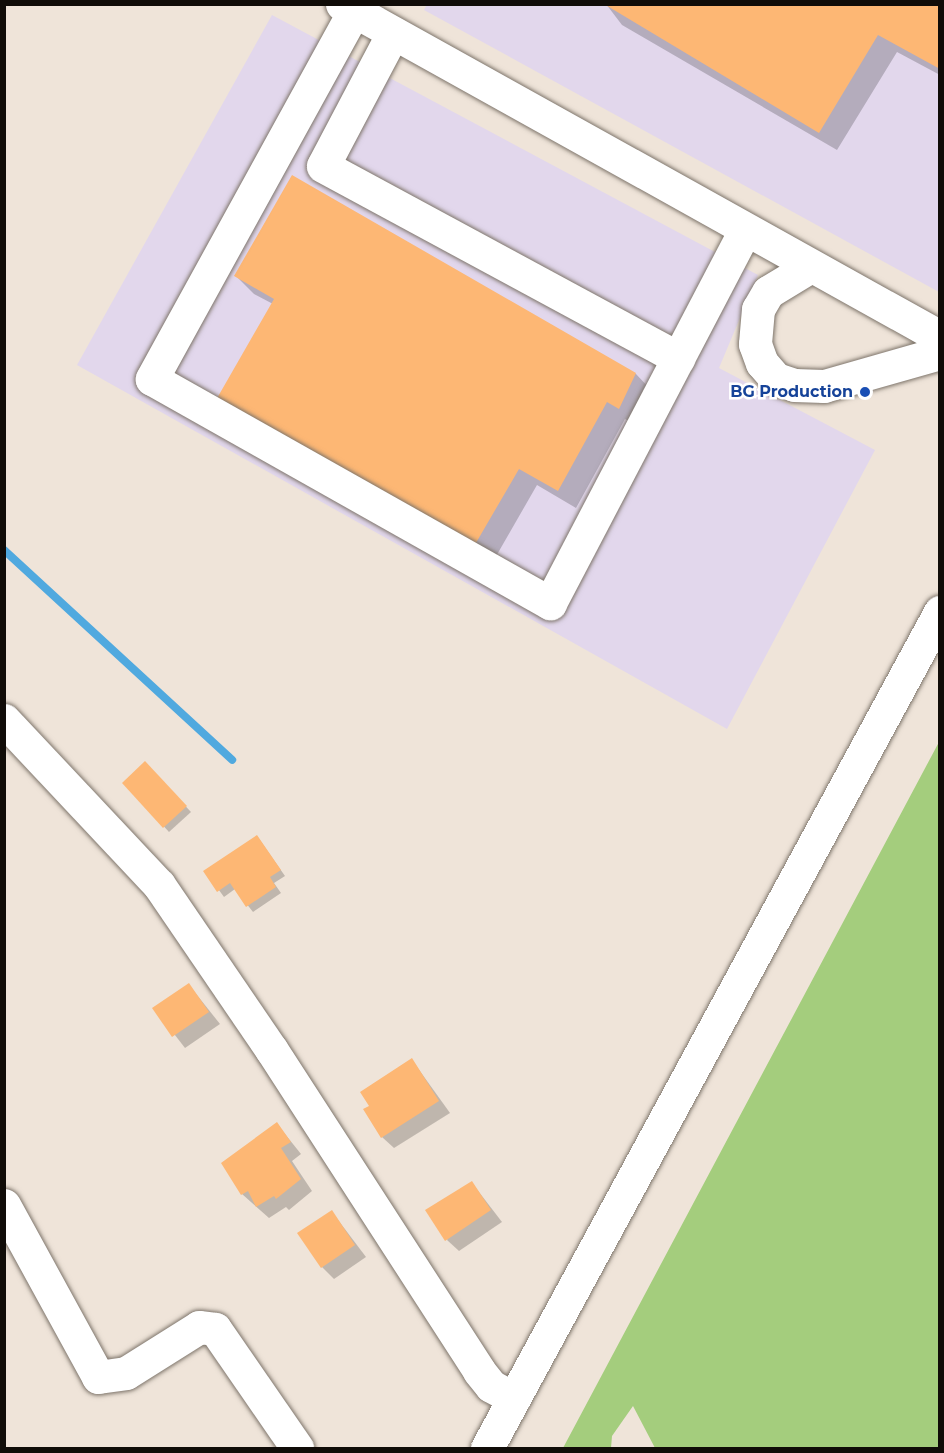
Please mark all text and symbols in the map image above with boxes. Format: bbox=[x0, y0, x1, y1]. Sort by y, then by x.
place label: BG Production bbox=[730, 382, 853, 402]
marker: BG Production bbox=[858, 385, 872, 399]

